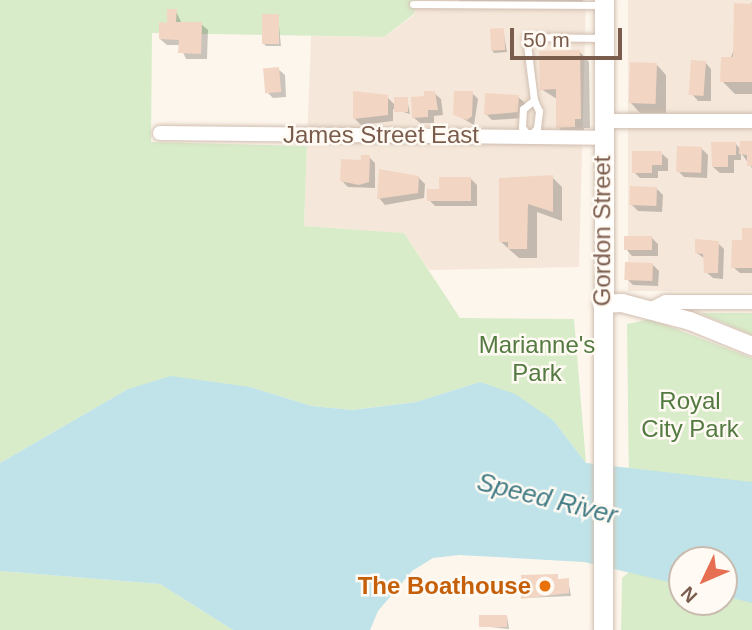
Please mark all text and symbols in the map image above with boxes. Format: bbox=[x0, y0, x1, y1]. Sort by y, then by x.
scale bar bbox=[514, 14, 626, 58]
text: 50 m bbox=[523, 28, 570, 51]
street label: James Street East bbox=[283, 121, 479, 149]
street label: Gordon Street bbox=[588, 156, 616, 306]
park label: Marianne's Park bbox=[479, 331, 595, 387]
park label: Royal City Park bbox=[641, 387, 739, 443]
water label: Speed River bbox=[474, 467, 620, 531]
north arrow bbox=[668, 546, 738, 616]
place label: The Boathouse bbox=[358, 572, 531, 600]
marker: The Boathouse bbox=[537, 578, 553, 594]
text: N bbox=[677, 582, 701, 607]

